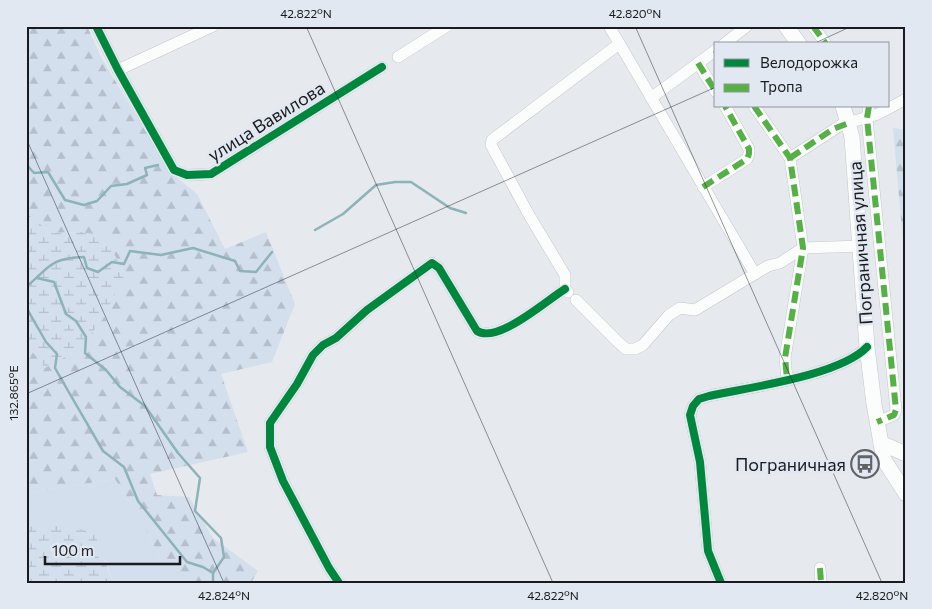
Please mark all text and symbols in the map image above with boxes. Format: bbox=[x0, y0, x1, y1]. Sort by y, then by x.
text: 42.822°N bbox=[280, 6, 332, 20]
text: 42.820°N bbox=[609, 6, 661, 20]
legend bbox=[714, 42, 890, 108]
text: Велодорожка bbox=[760, 53, 858, 71]
street label: улица Вавилова bbox=[204, 76, 328, 166]
text: Тропа bbox=[760, 77, 802, 95]
street label: Пограничная улица bbox=[843, 161, 877, 325]
text: 132.865°E bbox=[6, 365, 20, 421]
bus stop icon: Пограничная bbox=[850, 449, 880, 479]
place label: Пограничная bbox=[735, 453, 846, 475]
scale bar bbox=[45, 534, 180, 566]
text: 100 m bbox=[52, 541, 94, 559]
text: 42.824°N bbox=[198, 588, 250, 602]
text: 42.822°N bbox=[527, 588, 579, 602]
text: 42.820°N bbox=[856, 588, 908, 602]

